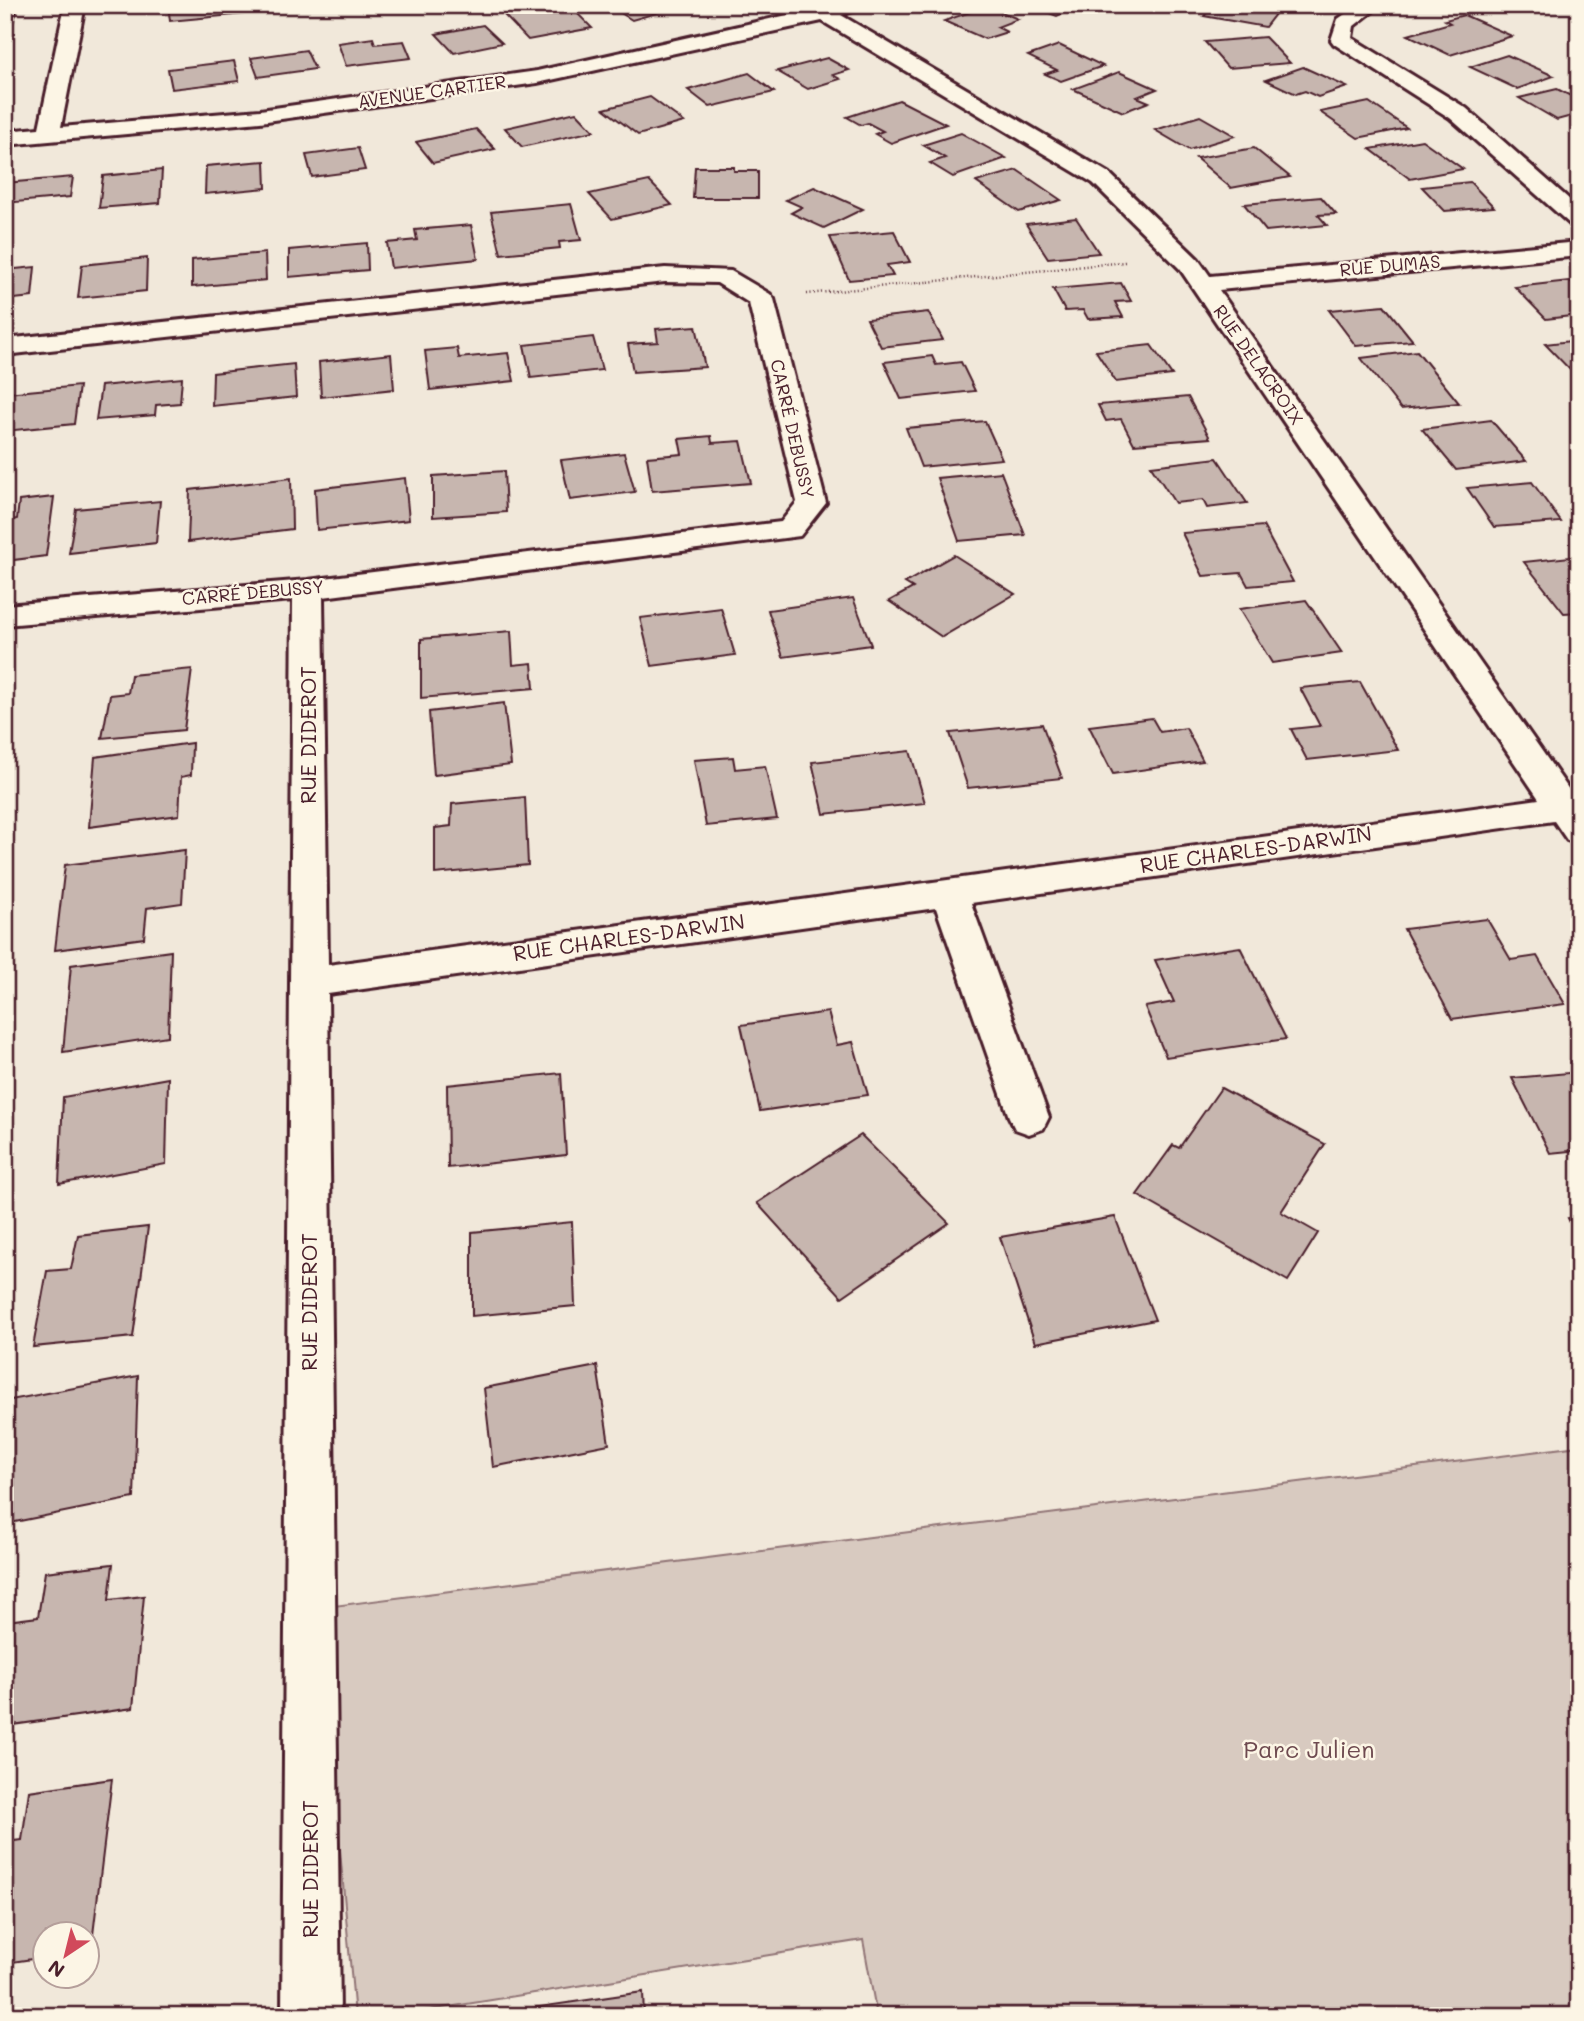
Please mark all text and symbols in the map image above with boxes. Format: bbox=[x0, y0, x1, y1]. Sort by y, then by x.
street label: AVENUE CARTIER bbox=[356, 69, 508, 113]
street label: RUE DUMAS bbox=[1339, 249, 1441, 281]
street label: RUE DELACROIX bbox=[1208, 300, 1309, 429]
street label: CARRÉ DEBUSSY bbox=[765, 357, 821, 501]
street label: CARRÉ DEBUSSY bbox=[181, 574, 325, 610]
street label: RUE DIDEROT bbox=[294, 666, 321, 804]
street label: RUE CHARLES-DARWIN bbox=[1138, 819, 1373, 878]
street label: RUE CHARLES-DARWIN bbox=[511, 907, 746, 966]
street label: RUE DIDEROT bbox=[295, 1233, 322, 1371]
park label: Parc Julien bbox=[1243, 1733, 1375, 1764]
street label: RUE DIDEROT bbox=[296, 1800, 323, 1938]
north arrow bbox=[32, 1920, 102, 1990]
text: N bbox=[43, 1955, 69, 1984]

